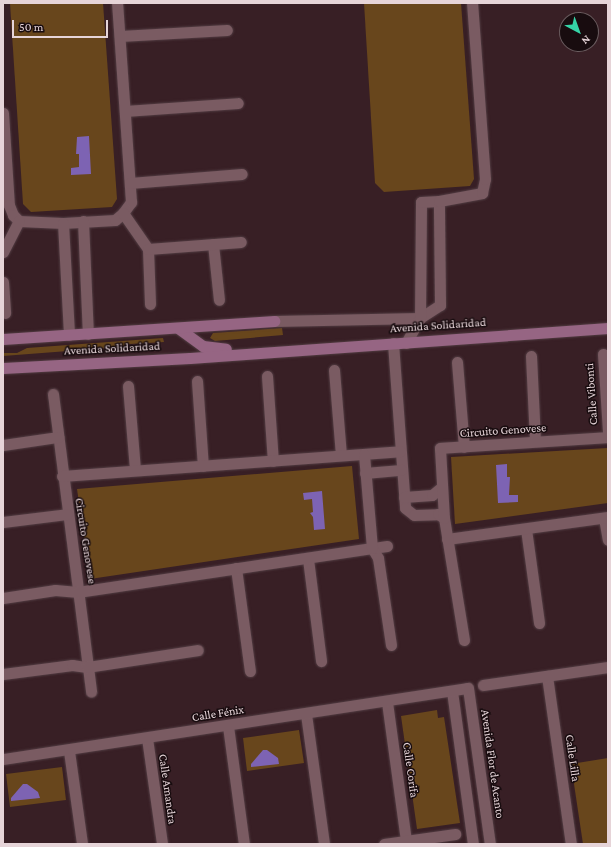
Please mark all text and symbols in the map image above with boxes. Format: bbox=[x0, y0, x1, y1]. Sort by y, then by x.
scale bar bbox=[14, 12, 110, 38]
north arrow bbox=[559, 12, 599, 52]
text: 50 m bbox=[19, 20, 43, 34]
text: N bbox=[579, 33, 593, 47]
street label: Avenida Solidaridad bbox=[389, 315, 487, 337]
street label: Avenida Solidaridad bbox=[64, 339, 160, 359]
street label: Calle Vibonti bbox=[583, 363, 601, 425]
street label: Circuito Genovese bbox=[459, 421, 547, 441]
street label: Circuito Genovese bbox=[71, 497, 99, 585]
street label: Calle Fénix bbox=[191, 703, 245, 725]
street label: Avenida Flor de Acanto bbox=[477, 709, 507, 819]
street label: Calle Lilla bbox=[562, 734, 582, 782]
street label: Calle Corifa bbox=[399, 741, 421, 799]
street label: Calle Amandra bbox=[155, 753, 179, 825]

